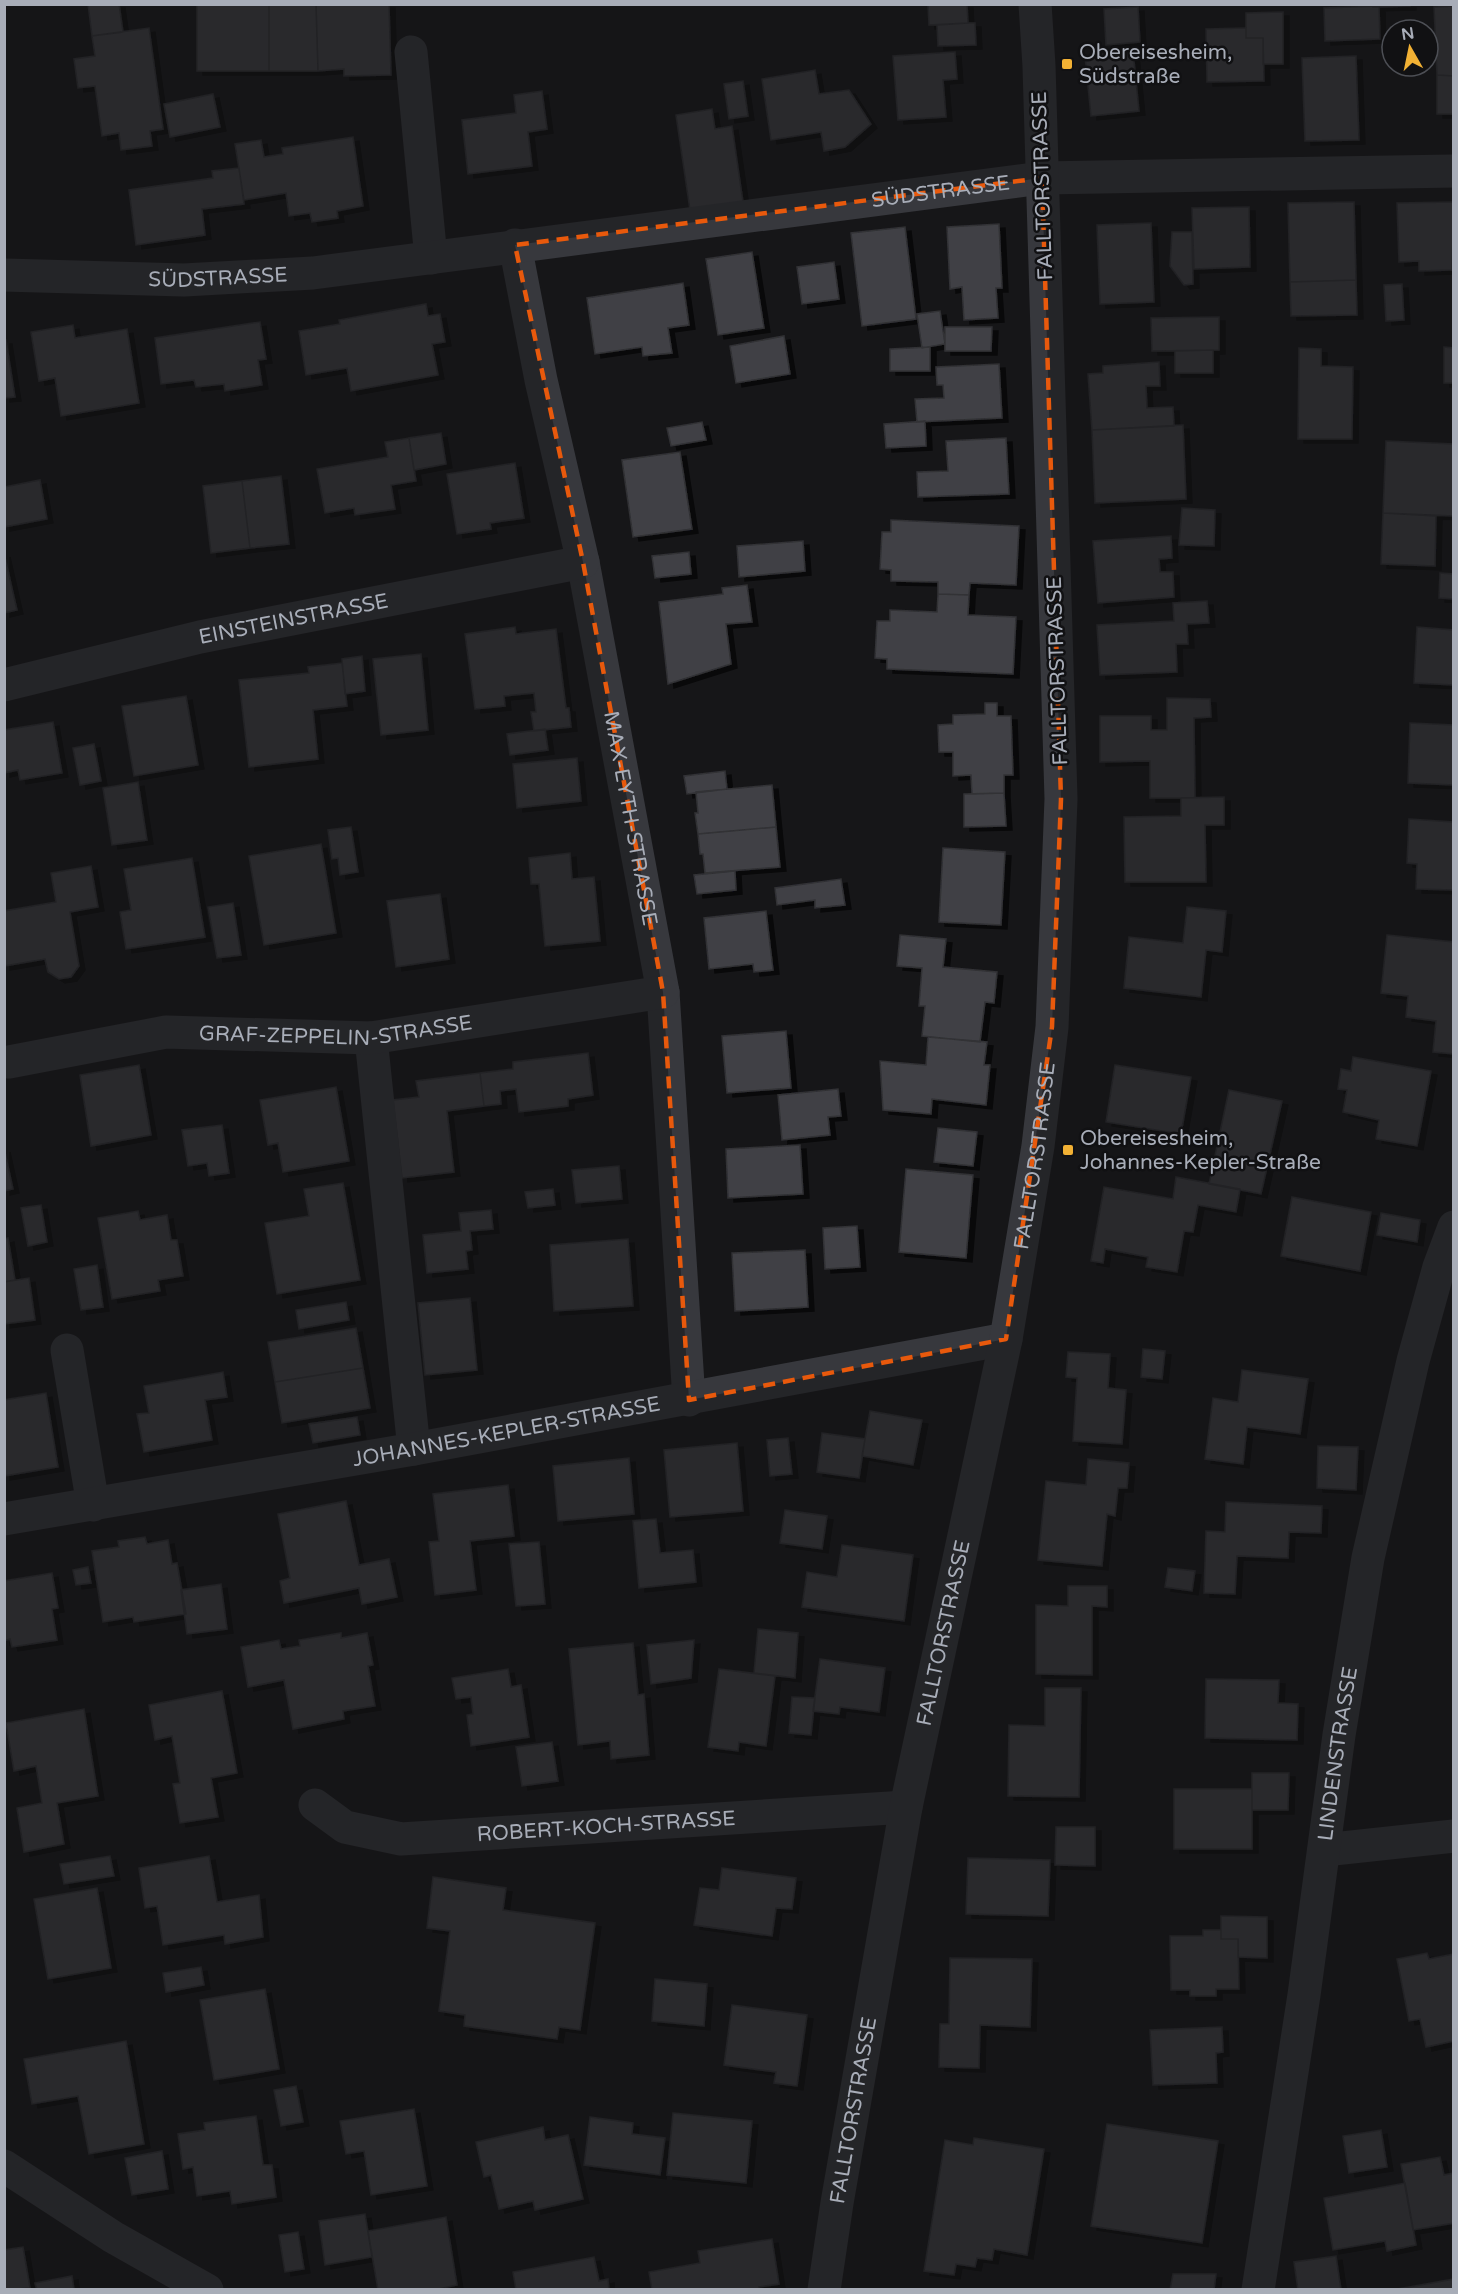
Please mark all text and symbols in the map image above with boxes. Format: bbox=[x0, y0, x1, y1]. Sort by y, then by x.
north arrow bbox=[1380, 18, 1440, 78]
text: N bbox=[1400, 23, 1416, 45]
place label: Obereisesheim, Südstraße bbox=[1079, 40, 1233, 89]
marker: Obereisesheim, Südstraße bbox=[1060, 57, 1074, 71]
street label: FALLTORSTRASSE bbox=[1027, 91, 1058, 281]
street label: SÜDSTRASSE bbox=[870, 170, 1011, 213]
street label: SÜDSTRASSE bbox=[148, 262, 288, 293]
street label: FALLTORSTRASSE bbox=[1042, 576, 1073, 766]
street label: EINSTEINSTRASSE bbox=[197, 588, 390, 650]
street label: MAX-EYTH-STRASSE bbox=[598, 709, 662, 928]
street label: GRAF-ZEPPELIN-STRASSE bbox=[199, 1010, 474, 1051]
street label: FALLTORSTRASSE bbox=[1009, 1061, 1061, 1251]
place label: Obereisesheim, Johannes-Kepler-Straße bbox=[1080, 1126, 1321, 1175]
marker: Obereisesheim, Johannes-Kepler-Straße bbox=[1061, 1143, 1075, 1157]
street label: JOHANNES-KEPLER-STRASSE bbox=[351, 1392, 662, 1472]
street label: FALLTORSTRASSE bbox=[912, 1538, 976, 1728]
street label: LINDENSTRASSE bbox=[1313, 1665, 1363, 1843]
street label: ROBERT-KOCH-STRASSE bbox=[476, 1806, 736, 1847]
street label: FALLTORSTRASSE bbox=[825, 2015, 882, 2206]

